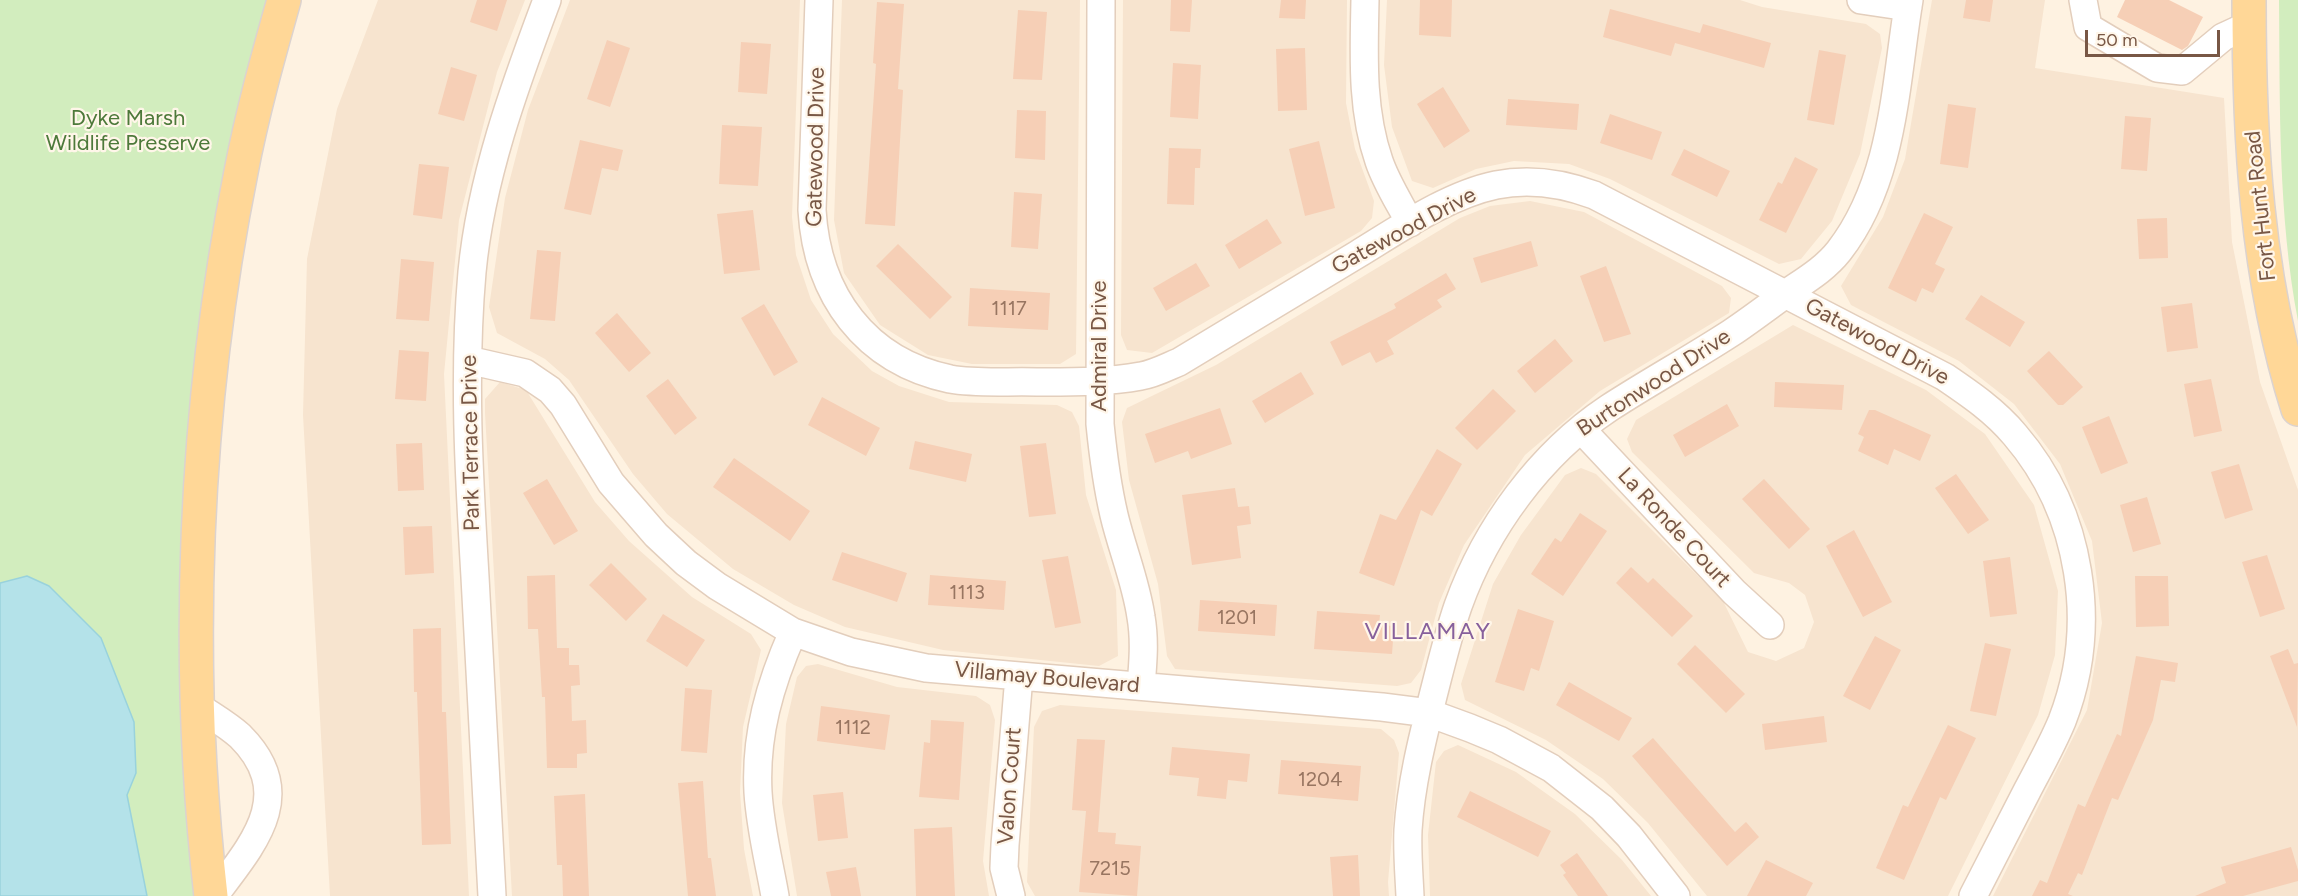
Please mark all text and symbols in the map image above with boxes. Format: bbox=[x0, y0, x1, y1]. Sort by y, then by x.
scale bar bbox=[2088, 18, 2223, 56]
text: 50 m bbox=[2096, 29, 2138, 51]
street label: Gatewood Drive bbox=[801, 67, 831, 227]
park label: Dyke Marsh Wildlife Preserve bbox=[46, 106, 210, 158]
street label: Fort Hunt Road bbox=[2240, 129, 2282, 283]
street label: Gatewood Drive bbox=[1327, 182, 1481, 280]
street label: Admiral Drive bbox=[1087, 280, 1113, 412]
street label: Gatewood Drive bbox=[1800, 293, 1954, 391]
house number: 1117 bbox=[991, 297, 1027, 321]
street label: Burtonwood Drive bbox=[1572, 323, 1736, 443]
street label: Park Terrace Drive bbox=[456, 355, 486, 531]
street label: La Ronde Court bbox=[1612, 463, 1736, 593]
house number: 1113 bbox=[949, 581, 985, 605]
house number: 1201 bbox=[1217, 606, 1257, 630]
district label: VILLAMAY bbox=[1364, 618, 1492, 646]
street label: Villamay Boulevard bbox=[953, 657, 1141, 699]
house number: 1112 bbox=[835, 716, 871, 740]
street label: Valon Court bbox=[993, 726, 1027, 846]
house number: 1204 bbox=[1298, 768, 1342, 792]
house number: 7215 bbox=[1089, 857, 1131, 881]

